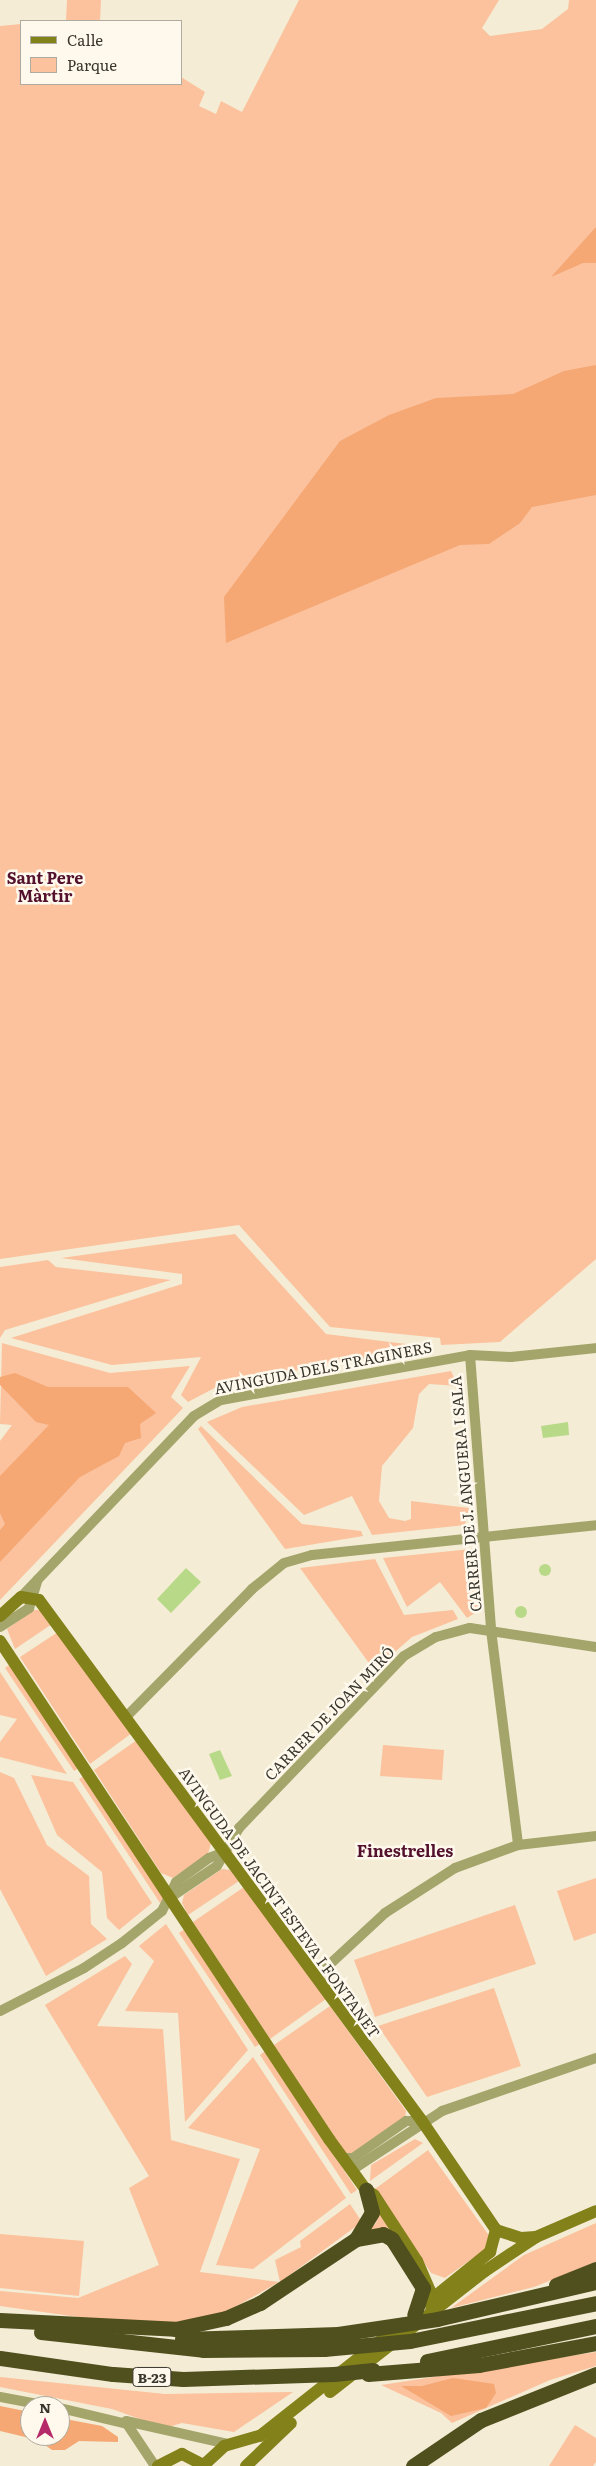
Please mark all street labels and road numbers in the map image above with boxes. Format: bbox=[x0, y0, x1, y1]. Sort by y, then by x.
street label: AVINGUDA DELS TRAGINERS bbox=[213, 1337, 433, 1397]
street label: CARRER DE J. ANGUERA I SALA bbox=[446, 1375, 484, 1613]
street label: CARRER DE JOAN MIRÓ bbox=[260, 1642, 398, 1784]
street label: AVINGUDA DE JACINT ESTEVA I FONTANET bbox=[176, 1763, 384, 2041]
road number: B-23 bbox=[132, 2366, 172, 2388]

